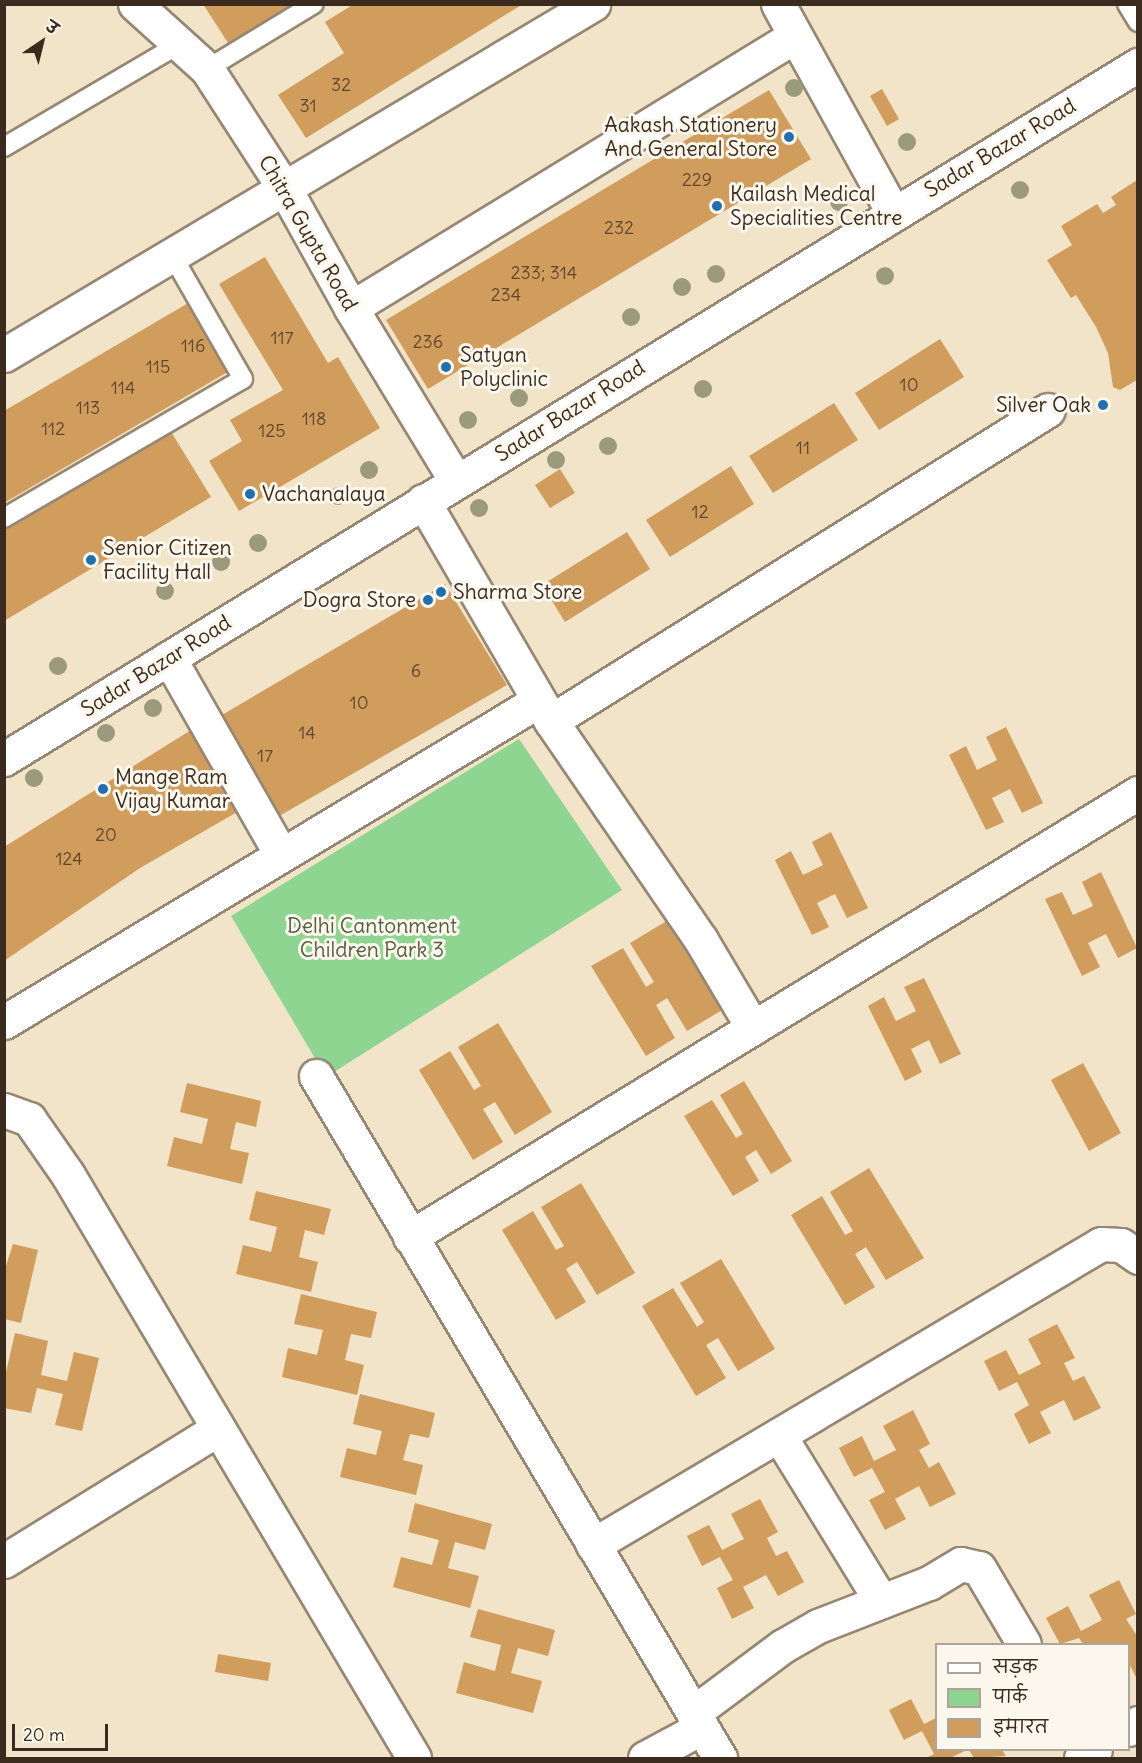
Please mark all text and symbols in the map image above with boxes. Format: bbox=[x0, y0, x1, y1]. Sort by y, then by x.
north arrow bbox=[12, 12, 72, 72]
text: उ bbox=[42, 16, 62, 39]
house number: 32 bbox=[331, 74, 351, 96]
street label: Sadar Bazar Road bbox=[920, 93, 1080, 203]
house number: 31 bbox=[299, 95, 317, 117]
place label: Aakash Stationery And General Store bbox=[604, 112, 777, 162]
marker: Aakash Stationery And General Store bbox=[782, 130, 796, 144]
street label: Chitra Gupta Road bbox=[253, 151, 363, 315]
house number: 229 bbox=[682, 169, 712, 191]
place label: Kailash Medical Specialities Centre bbox=[730, 181, 902, 231]
marker: Kailash Medical Specialities Centre bbox=[708, 197, 726, 215]
house number: 232 bbox=[604, 217, 634, 239]
house number: 233; 314 bbox=[511, 262, 577, 284]
house number: 234 bbox=[491, 284, 521, 306]
house number: 117 bbox=[270, 327, 294, 349]
house number: 236 bbox=[413, 331, 443, 353]
house number: 116 bbox=[181, 335, 205, 357]
place label: Satyan Polyclinic bbox=[460, 342, 548, 392]
street label: Sadar Bazar Road bbox=[490, 355, 650, 467]
house number: 115 bbox=[146, 356, 170, 378]
marker: Satyan Polyclinic bbox=[437, 358, 455, 376]
house number: 10 bbox=[900, 374, 918, 396]
house number: 114 bbox=[111, 377, 135, 399]
place label: Silver Oak bbox=[996, 392, 1091, 418]
house number: 113 bbox=[76, 397, 100, 419]
marker: Silver Oak bbox=[1096, 398, 1110, 412]
house number: 118 bbox=[302, 408, 326, 430]
house number: 112 bbox=[41, 418, 65, 440]
house number: 125 bbox=[258, 420, 286, 442]
house number: 11 bbox=[796, 437, 810, 459]
place label: Vachanalaya bbox=[262, 481, 386, 507]
marker: Vachanalaya bbox=[243, 487, 257, 501]
house number: 12 bbox=[691, 501, 709, 523]
place label: Senior Citizen Facility Hall bbox=[103, 535, 232, 585]
marker: Senior Citizen Facility Hall bbox=[84, 553, 98, 567]
place label: Sharma Store bbox=[453, 579, 582, 605]
marker: Sharma Store bbox=[434, 585, 448, 599]
place label: Dogra Store bbox=[303, 587, 416, 613]
marker: Dogra Store bbox=[421, 593, 435, 607]
street label: Sadar Bazar Road bbox=[76, 610, 236, 722]
house number: 6 bbox=[411, 660, 421, 682]
house number: 10 bbox=[350, 692, 368, 714]
house number: 14 bbox=[298, 722, 316, 744]
house number: 17 bbox=[257, 745, 273, 767]
place label: Mange Ram Vijay Kumar bbox=[115, 764, 230, 814]
marker: Mange Ram Vijay Kumar bbox=[96, 782, 110, 796]
house number: 20 bbox=[95, 824, 117, 846]
house number: 124 bbox=[55, 848, 83, 870]
park label: Delhi Cantonment Children Park 3 bbox=[287, 913, 457, 963]
legend bbox=[935, 1643, 1130, 1751]
text: सड़क bbox=[993, 1655, 1037, 1678]
text: पार्क bbox=[993, 1685, 1027, 1708]
scale bar bbox=[15, 1712, 111, 1750]
text: इमारत bbox=[993, 1715, 1048, 1738]
text: 20 m bbox=[23, 1723, 65, 1746]

